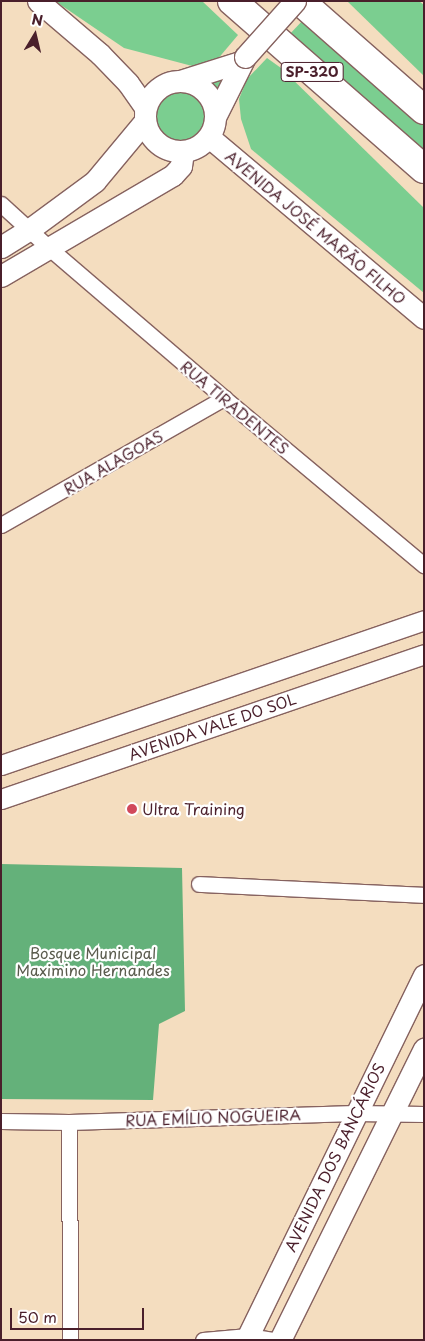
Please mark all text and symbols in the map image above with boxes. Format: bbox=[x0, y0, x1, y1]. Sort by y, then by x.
text: N bbox=[30, 8, 45, 31]
north arrow bbox=[10, 10, 60, 60]
road number: SP-320 bbox=[280, 61, 344, 84]
street label: AVENIDA JOSÉ MARÃO FILHO bbox=[223, 147, 409, 307]
street label: RUA TIRADENTES bbox=[177, 356, 293, 458]
street label: RUA ALAGOAS bbox=[59, 426, 167, 498]
street label: AVENIDA VALE DO SOL bbox=[125, 689, 299, 763]
place label: Ultra Training bbox=[142, 800, 245, 818]
marker: Ultra Training bbox=[126, 803, 138, 815]
park label: Bosque Municipal Maximino Hernandes bbox=[17, 943, 169, 978]
street label: AVENIDA DOS BANCÁRIOS bbox=[281, 1060, 387, 1254]
street label: RUA EMÍLIO NOGUEIRA bbox=[123, 1105, 303, 1129]
scale bar bbox=[12, 1298, 146, 1330]
text: 50 m bbox=[18, 1305, 57, 1328]

